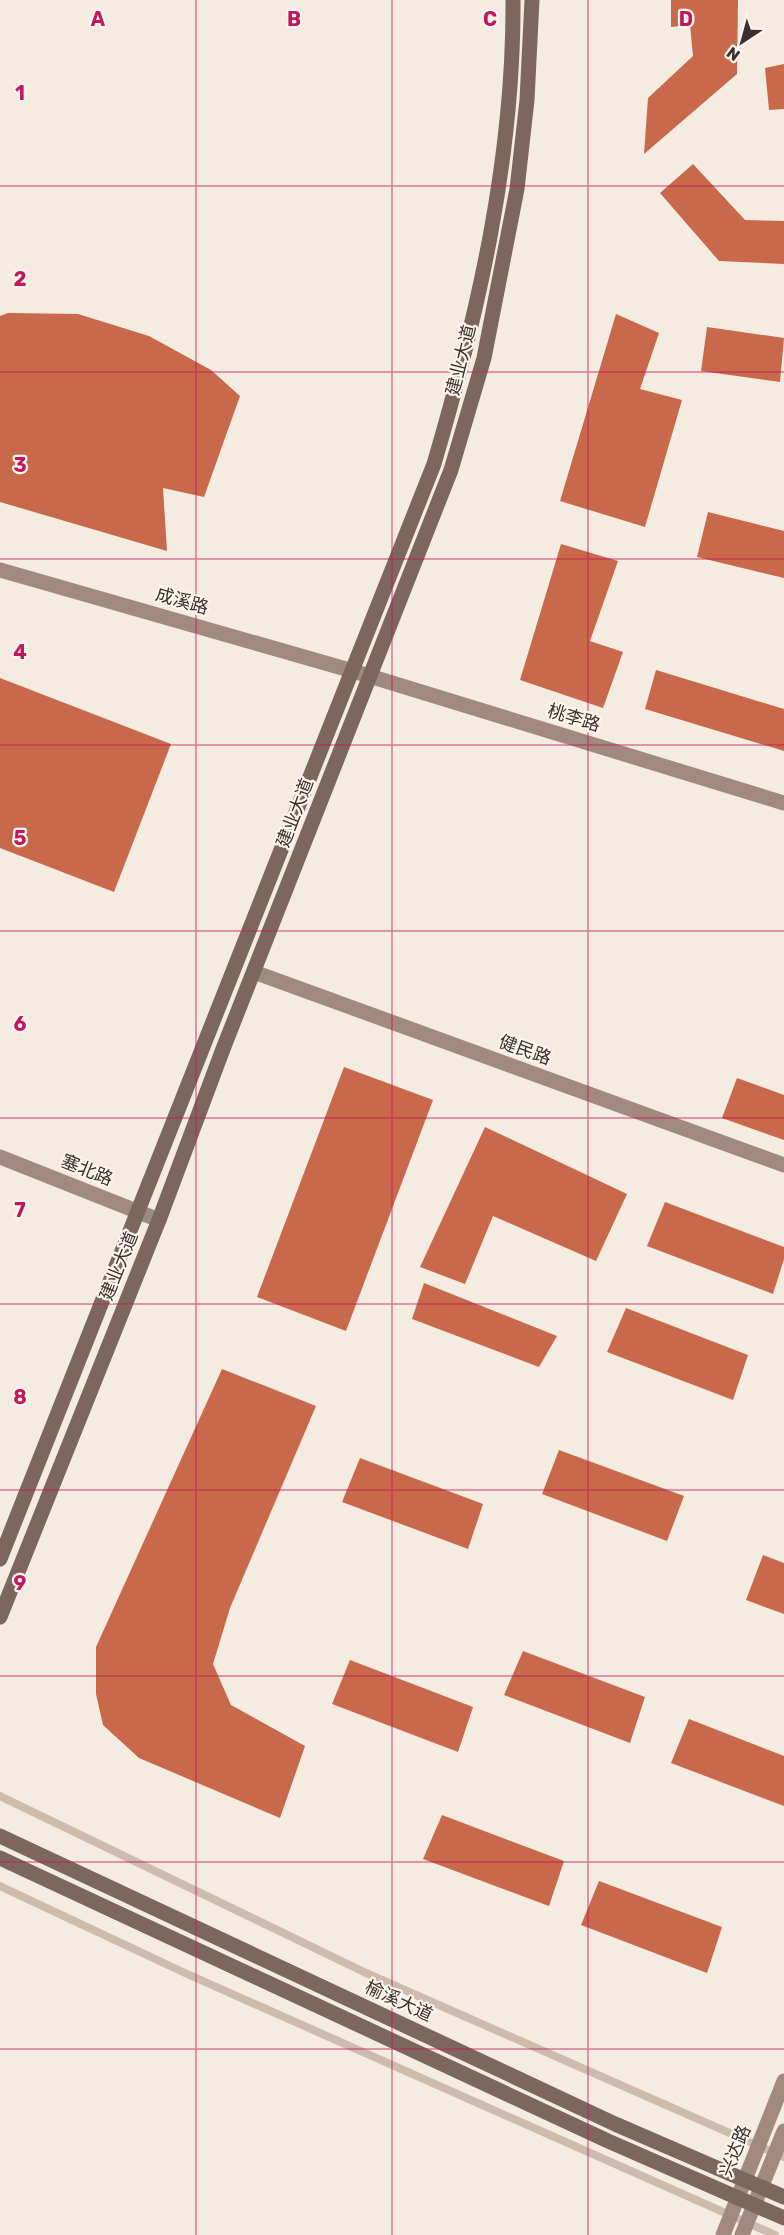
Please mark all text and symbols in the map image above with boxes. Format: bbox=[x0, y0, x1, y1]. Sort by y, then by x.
text: A bbox=[91, 7, 106, 31]
text: B bbox=[287, 7, 301, 31]
text: C bbox=[483, 7, 497, 31]
text: D bbox=[679, 7, 693, 31]
north arrow bbox=[712, 12, 772, 72]
text: N bbox=[723, 43, 744, 65]
text: 1 bbox=[15, 81, 25, 105]
text: 2 bbox=[14, 267, 27, 291]
street label: 建业大道 bbox=[442, 322, 480, 398]
text: 3 bbox=[13, 453, 27, 477]
street label: 成溪路 bbox=[153, 583, 211, 619]
text: 4 bbox=[13, 640, 27, 664]
street label: 桃李路 bbox=[545, 700, 603, 736]
street label: 建业大道 bbox=[272, 775, 318, 851]
text: 5 bbox=[14, 826, 27, 850]
text: 6 bbox=[13, 1012, 27, 1036]
street label: 健民路 bbox=[496, 1030, 554, 1070]
street label: 塞北路 bbox=[58, 1150, 116, 1190]
text: 7 bbox=[14, 1198, 26, 1222]
street label: 建业大道 bbox=[95, 1229, 143, 1303]
text: 8 bbox=[13, 1385, 27, 1409]
text: 9 bbox=[14, 1571, 27, 1595]
street label: 榆溪大道 bbox=[362, 1976, 436, 2026]
street label: 兴达路 bbox=[715, 2122, 755, 2180]

